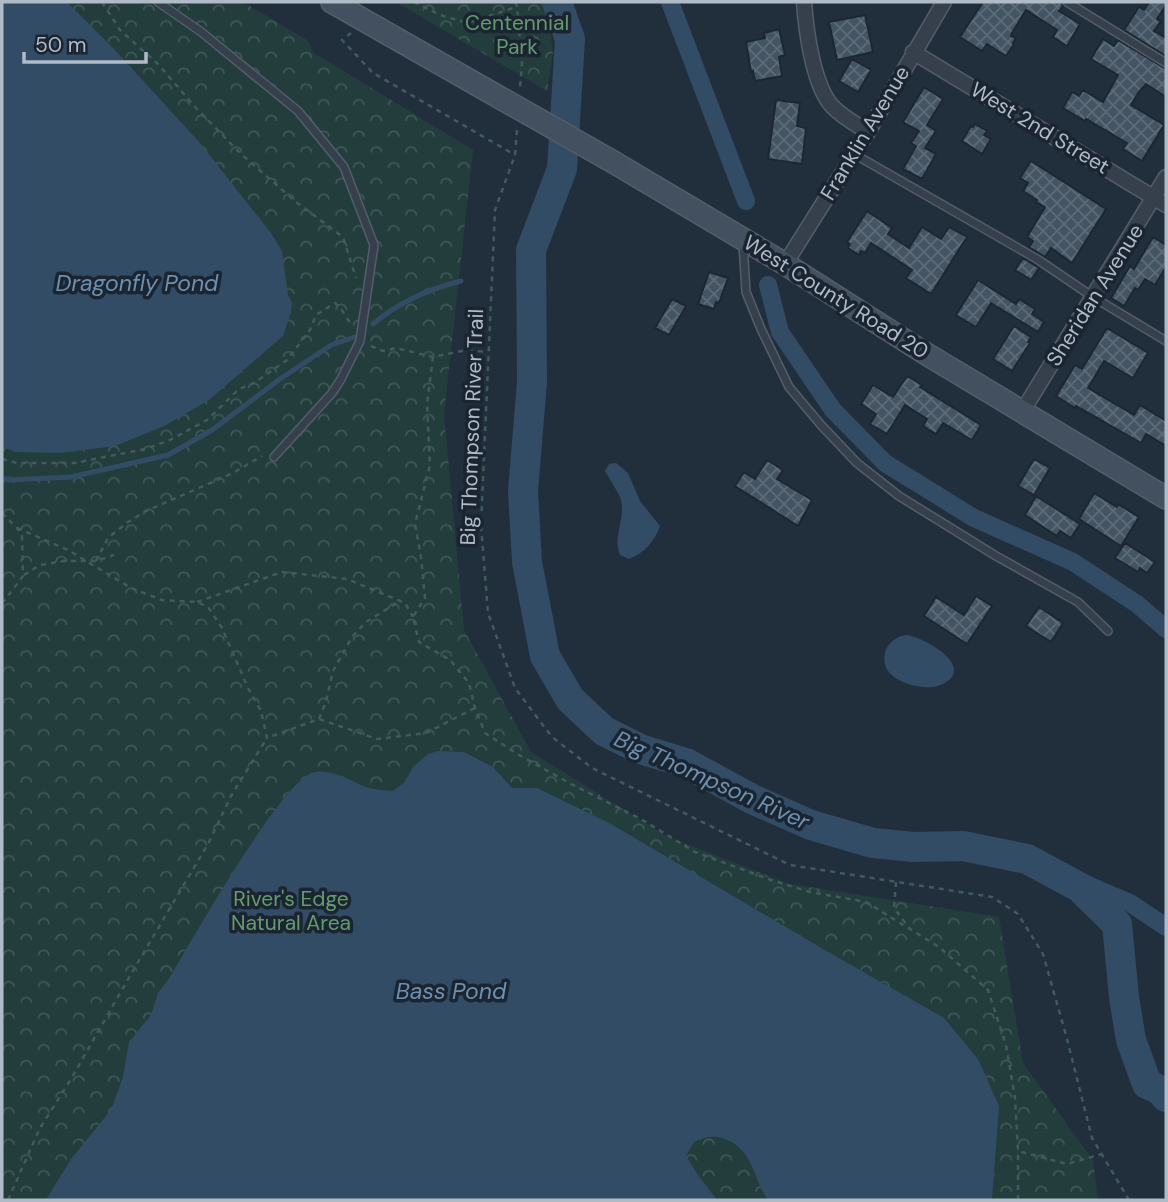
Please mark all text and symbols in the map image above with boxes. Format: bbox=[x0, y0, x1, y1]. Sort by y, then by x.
park label: Centennial Park bbox=[465, 9, 569, 61]
scale bar bbox=[24, 21, 147, 65]
text: 50 m bbox=[35, 31, 86, 59]
street label: Franklin Avenue bbox=[814, 61, 916, 205]
street label: West 2nd Street bbox=[965, 75, 1115, 181]
street label: Sheridan Avenue bbox=[1040, 219, 1150, 371]
street label: West County Road 20 bbox=[738, 229, 934, 365]
water label: Dragonfly Pond bbox=[56, 268, 219, 298]
street label: Big Thompson River Trail bbox=[454, 308, 490, 546]
water label: Big Thompson River bbox=[610, 723, 816, 837]
park label: River's Edge Natural Area bbox=[231, 885, 351, 937]
water label: Bass Pond bbox=[396, 976, 507, 1006]

